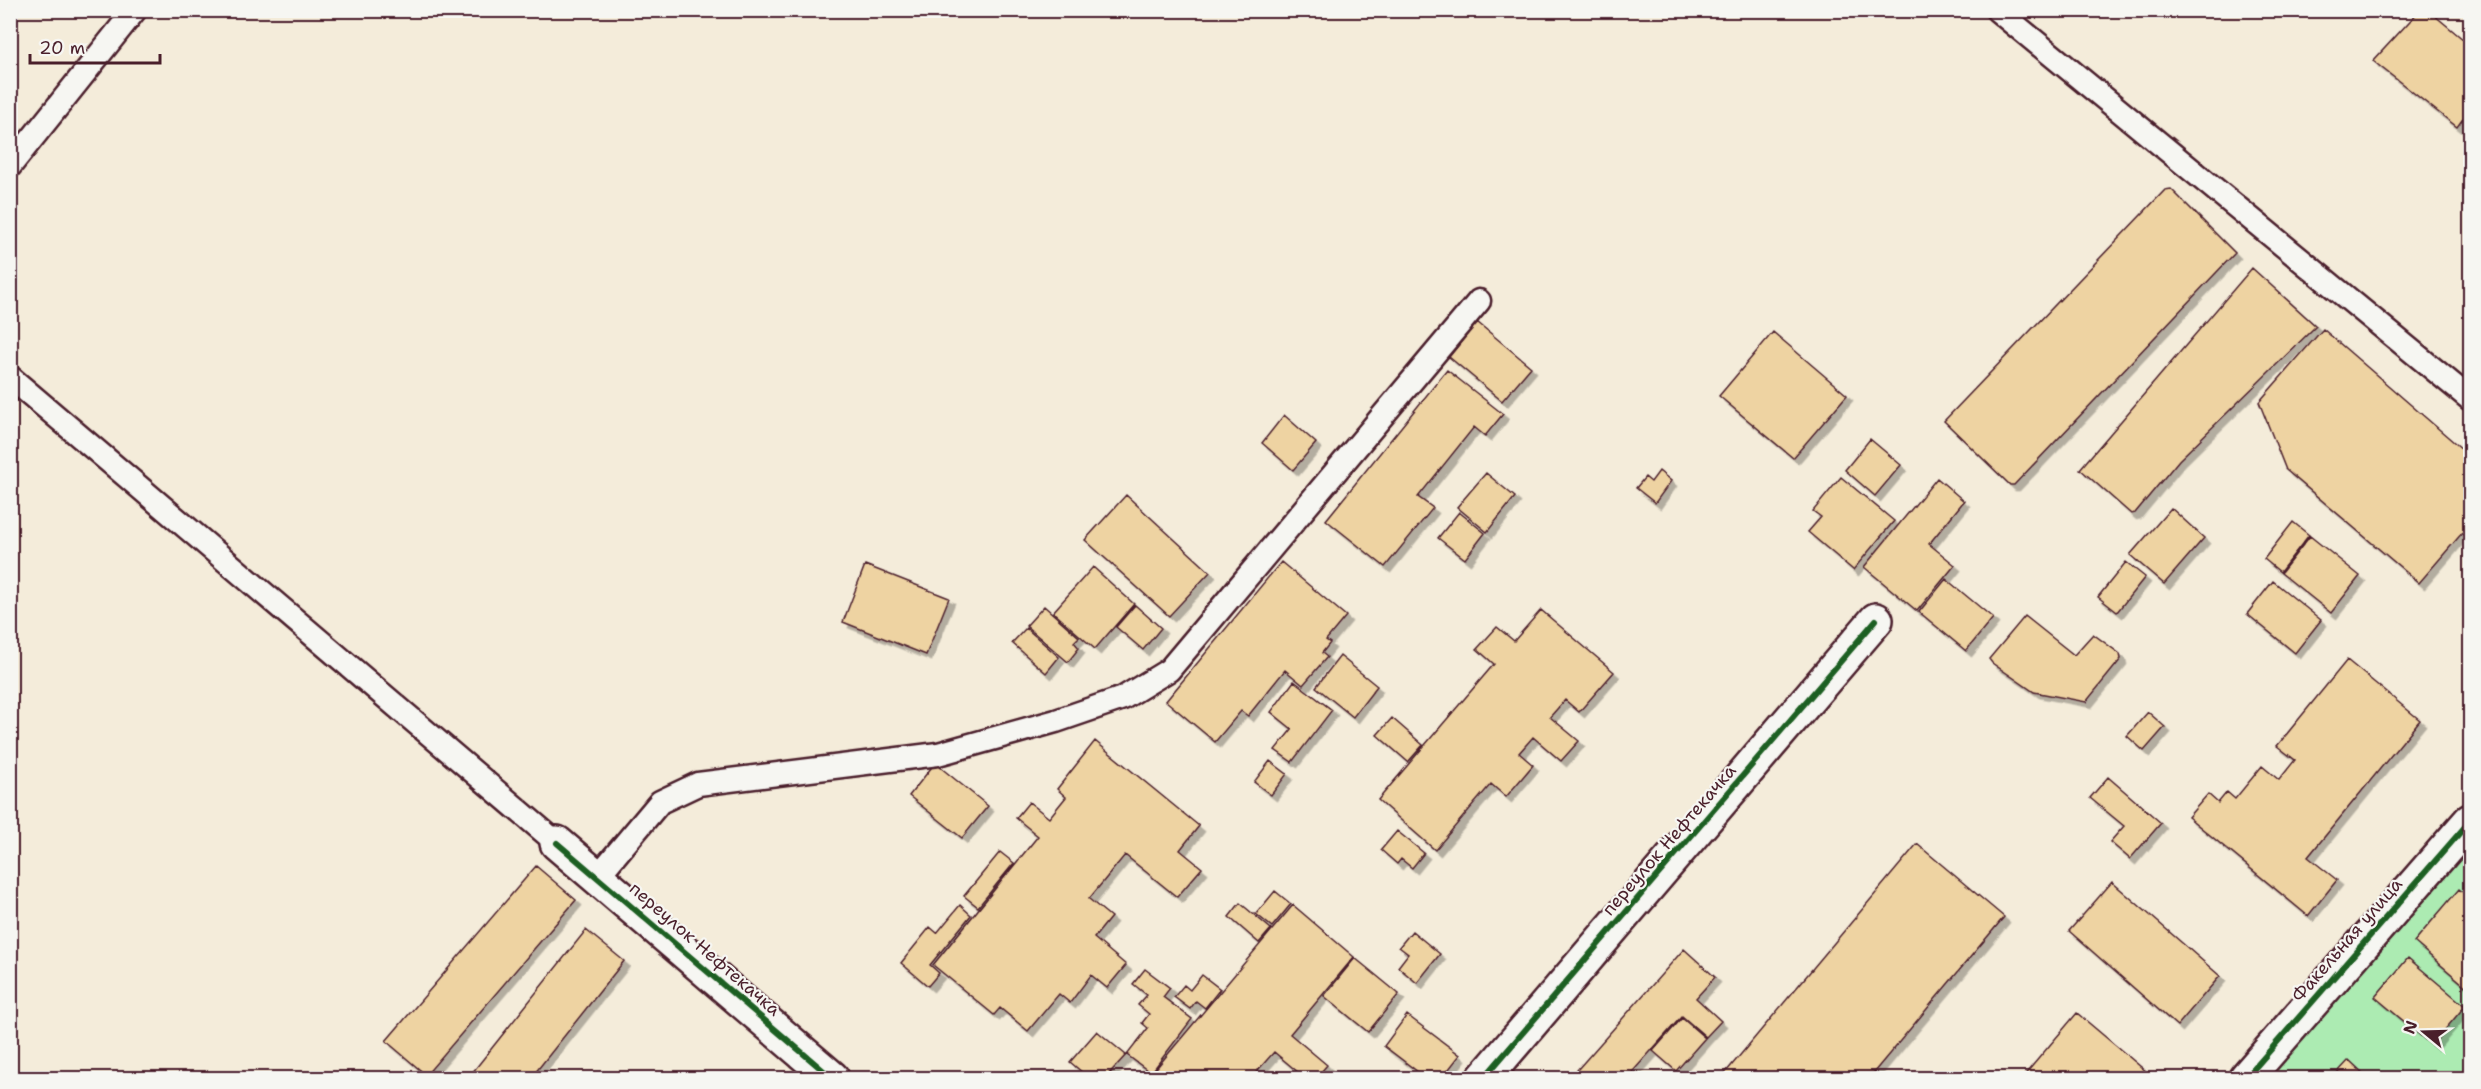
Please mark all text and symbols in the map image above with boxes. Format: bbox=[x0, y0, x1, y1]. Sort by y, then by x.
scale bar bbox=[30, 27, 160, 65]
text: 20 m bbox=[39, 36, 85, 60]
street label: переулок Нефтекачка bbox=[1597, 759, 1741, 921]
street label: Факельная улица bbox=[2286, 873, 2408, 1007]
street label: переулок Нефтекачка bbox=[624, 877, 786, 1021]
north arrow bbox=[2394, 1002, 2454, 1062]
text: N bbox=[2398, 1018, 2422, 1037]

